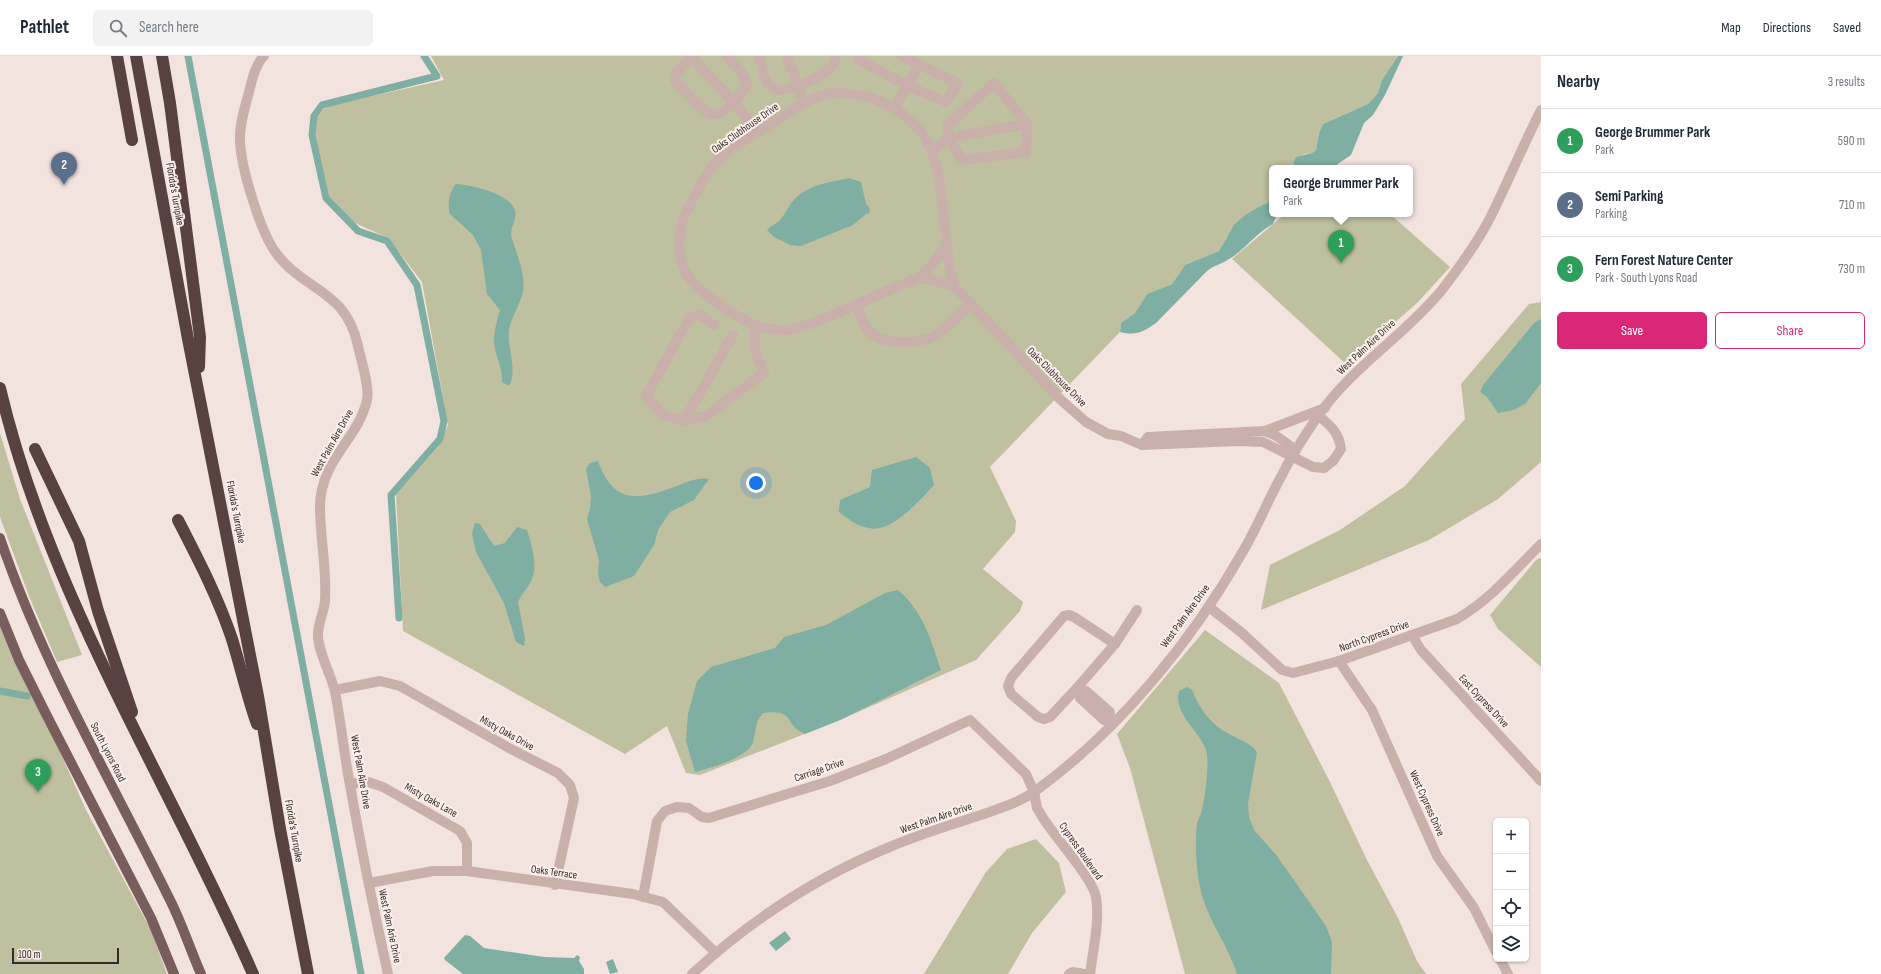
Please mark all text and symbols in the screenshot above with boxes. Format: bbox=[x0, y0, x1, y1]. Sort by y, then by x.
search box bbox=[93, 10, 373, 46]
text: Pathlet bbox=[20, 16, 69, 39]
icon: search bbox=[107, 17, 129, 39]
text: Search here bbox=[139, 18, 199, 37]
text: Map bbox=[1721, 19, 1741, 36]
text: Directions bbox=[1763, 19, 1811, 36]
text: Saved bbox=[1833, 19, 1861, 36]
text: Nearby bbox=[1557, 72, 1600, 92]
text: 3 results bbox=[1828, 74, 1865, 90]
street label: Oaks Clubhouse Drive bbox=[709, 100, 781, 156]
text: George Brummer Park bbox=[1595, 123, 1710, 142]
text: 1 bbox=[1567, 133, 1573, 149]
text: 590 m bbox=[1838, 133, 1865, 149]
text: Park bbox=[1595, 142, 1614, 158]
pin: 2 bbox=[51, 152, 77, 185]
street label: Florida's Turnpike bbox=[163, 162, 187, 226]
popup bbox=[1269, 165, 1413, 217]
text: George Brummer Park bbox=[1283, 174, 1399, 193]
text: Semi Parking bbox=[1595, 187, 1663, 206]
text: Park bbox=[1283, 193, 1302, 209]
text: 2 bbox=[1567, 197, 1573, 213]
text: 710 m bbox=[1839, 197, 1865, 213]
text: Parking bbox=[1595, 206, 1627, 222]
pin: 1 bbox=[1328, 230, 1354, 263]
text: Fern Forest Nature Center bbox=[1595, 251, 1733, 270]
text: 3 bbox=[1567, 261, 1573, 277]
text: 730 m bbox=[1838, 261, 1865, 277]
text: Park · South Lyons Road bbox=[1595, 270, 1698, 286]
button: Save bbox=[1557, 312, 1707, 349]
button: Share bbox=[1715, 312, 1865, 349]
street label: West Palm Aire Drive bbox=[1334, 317, 1398, 377]
street label: Oaks Clubhouse Drive bbox=[1024, 344, 1090, 410]
street label: West Palm Aire Drive bbox=[308, 407, 356, 479]
your location bbox=[746, 473, 766, 493]
street label: Florida's Turnpike bbox=[224, 480, 248, 544]
street label: West Palm Aire Drive bbox=[1158, 582, 1212, 650]
street label: North Cypress Drive bbox=[1337, 617, 1411, 655]
street label: East Cypress Drive bbox=[1456, 672, 1512, 730]
street label: Misty Oaks Drive bbox=[477, 713, 537, 753]
street label: South Lyons Road bbox=[87, 720, 129, 784]
street label: West Palm Aire Drive bbox=[348, 734, 374, 810]
street label: Carriage Drive bbox=[792, 755, 846, 785]
pin: 3 bbox=[25, 759, 51, 792]
street label: West Cypress Drive bbox=[1407, 768, 1447, 838]
street label: Misty Oaks Lane bbox=[402, 780, 460, 820]
street label: Florida's Turnpike bbox=[282, 799, 306, 863]
street label: West Palm Aire Drive bbox=[898, 800, 974, 836]
map controls bbox=[1493, 818, 1529, 962]
button: + bbox=[1493, 818, 1529, 854]
street label: Cypress Boulevard bbox=[1056, 820, 1106, 883]
button: − bbox=[1493, 854, 1529, 890]
street label: Oaks Terrace bbox=[530, 862, 578, 882]
street label: West Palm Arie Drive bbox=[376, 888, 404, 964]
button: locate bbox=[1493, 890, 1529, 926]
button: layers bbox=[1493, 926, 1529, 962]
scale bar bbox=[12, 946, 119, 965]
text: 100 m bbox=[18, 948, 40, 961]

